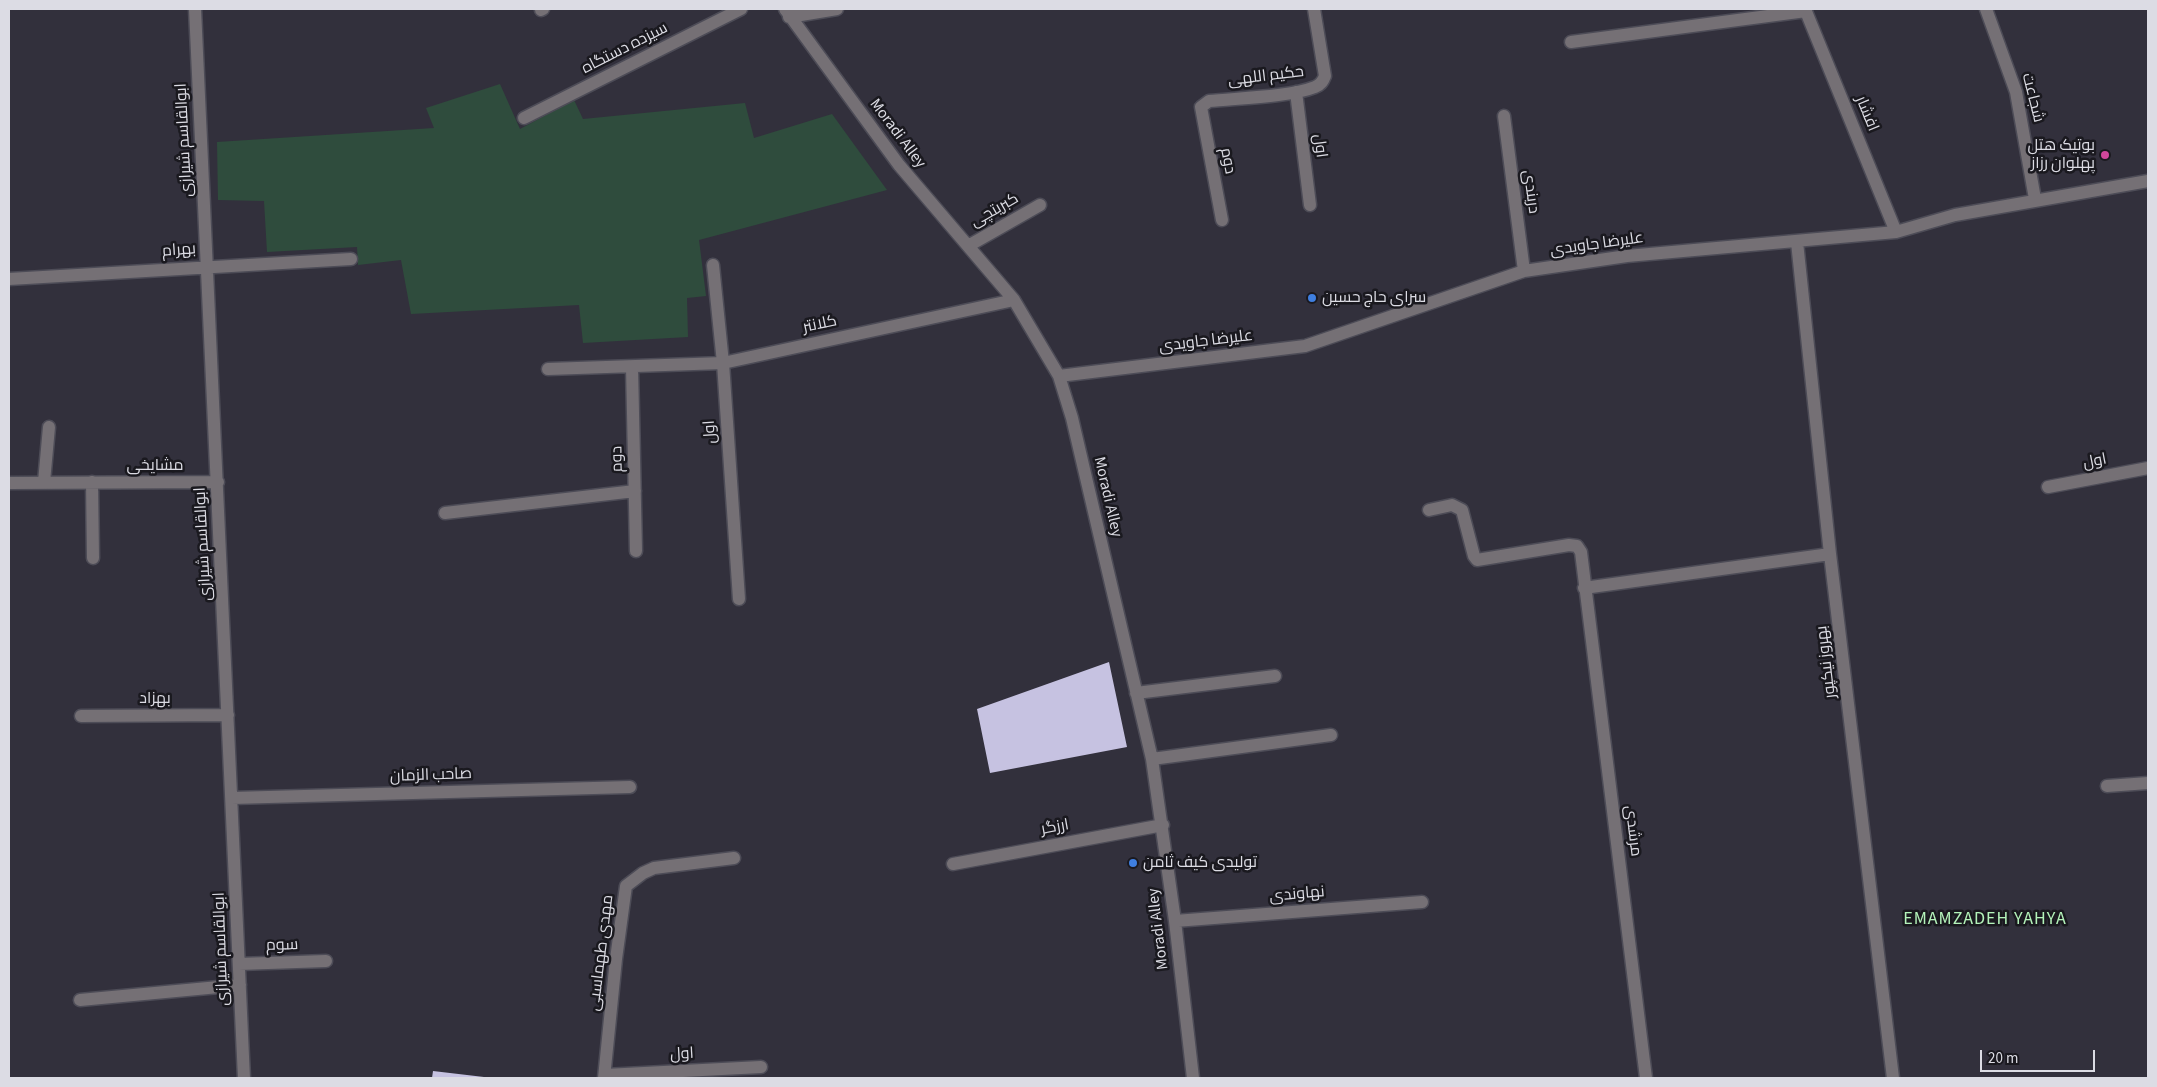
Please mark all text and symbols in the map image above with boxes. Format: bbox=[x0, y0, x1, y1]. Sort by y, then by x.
street label: سیزده دستگاه bbox=[579, 19, 671, 79]
street label: حکیم اللهی bbox=[1227, 63, 1305, 91]
street label: شجاعت bbox=[2017, 71, 2047, 125]
street label: ابوالقاسم شیرازی bbox=[172, 83, 198, 197]
street label: افشار bbox=[1850, 93, 1882, 135]
street label: Moradi Alley bbox=[865, 96, 929, 172]
street label: اول bbox=[1308, 133, 1330, 159]
place label: بوتیک هتل پهلوان رزاز bbox=[2028, 136, 2095, 174]
street label: دوم bbox=[1215, 146, 1239, 176]
marker: بوتیک هتل پهلوان رزاز bbox=[2099, 149, 2111, 161]
street label: دربندی bbox=[1517, 169, 1543, 215]
street label: کبریتچی bbox=[968, 190, 1022, 232]
street label: علیرضا جاویدی bbox=[1549, 229, 1645, 261]
street label: بهرام bbox=[161, 240, 197, 262]
place label: سرای حاج حسین bbox=[1322, 288, 1426, 308]
marker: سرای حاج حسین bbox=[1306, 292, 1318, 304]
street label: کلانتر bbox=[801, 312, 839, 338]
street label: علیرضا جاویدی bbox=[1158, 327, 1254, 357]
street label: اول bbox=[701, 420, 721, 444]
street label: دوم bbox=[608, 446, 628, 472]
street label: اول bbox=[2082, 450, 2108, 474]
street label: Moradi Alley bbox=[1088, 455, 1126, 539]
street label: مشایخی bbox=[127, 456, 183, 476]
street label: ابوالقاسم شیرازی bbox=[191, 487, 217, 601]
street label: بهروز نیکپور bbox=[1813, 624, 1841, 700]
street label: بهزاد bbox=[139, 689, 171, 709]
street label: صاحب الزمان bbox=[390, 765, 472, 787]
street label: مرشدی bbox=[1619, 804, 1645, 858]
street label: ارزگر bbox=[1039, 816, 1071, 840]
place label: تولیدی کیف ثامن bbox=[1143, 853, 1257, 873]
marker: تولیدی کیف ثامن bbox=[1127, 857, 1139, 869]
street label: نهاوندی bbox=[1269, 883, 1325, 907]
street label: Moradi Alley bbox=[1144, 887, 1174, 971]
street label: ابوالقاسم شیرازی bbox=[210, 892, 234, 1006]
street label: مهدی طهماسبی bbox=[585, 894, 619, 1012]
district label: EMAMZADEH YAHYA bbox=[1901, 909, 2069, 931]
street label: سوم bbox=[265, 936, 299, 956]
scale bar bbox=[1982, 1040, 2097, 1072]
street label: اول bbox=[670, 1045, 694, 1065]
text: 20 m bbox=[1988, 1048, 2018, 1069]

